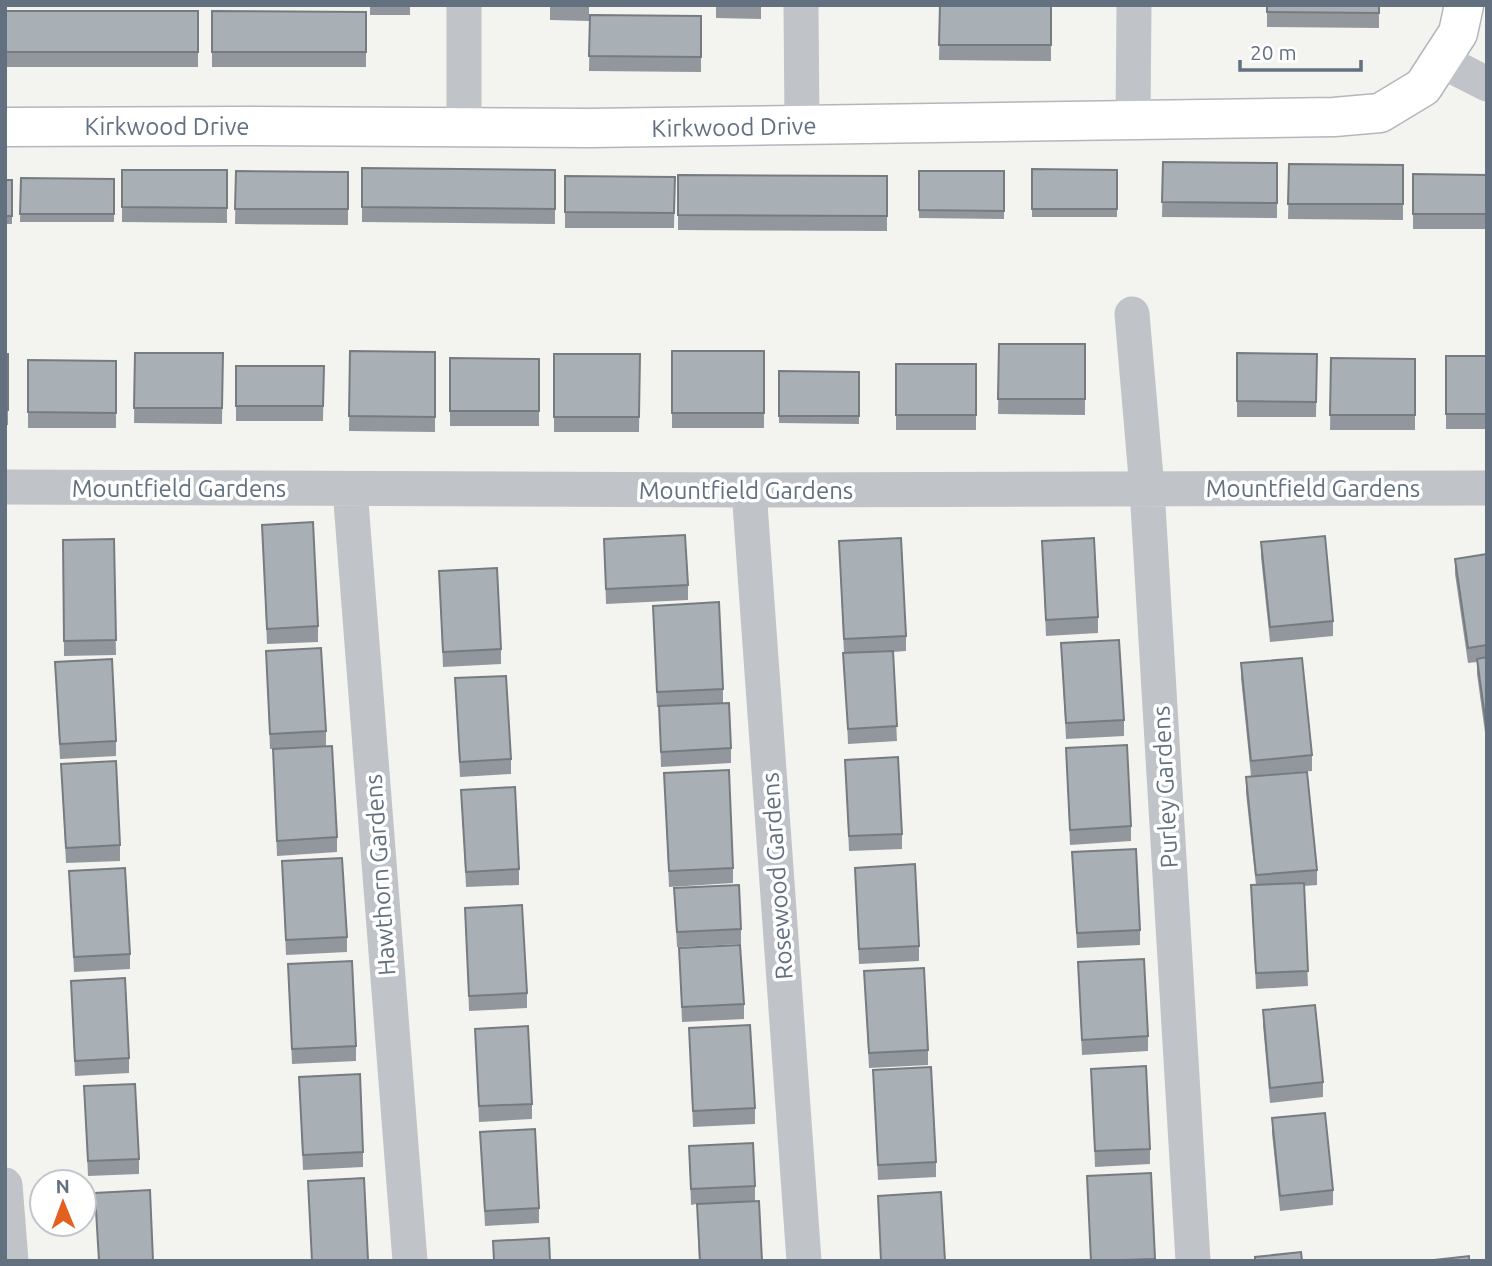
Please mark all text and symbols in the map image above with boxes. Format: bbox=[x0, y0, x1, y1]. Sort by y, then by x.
scale bar bbox=[1240, 28, 1361, 72]
text: 20 m bbox=[1250, 40, 1297, 64]
street label: Kirkwood Drive bbox=[651, 112, 817, 142]
street label: Kirkwood Drive bbox=[84, 113, 250, 140]
street label: Mountfield Gardens bbox=[72, 475, 286, 502]
street label: Mountfield Gardens bbox=[1206, 475, 1420, 502]
street label: Mountfield Gardens bbox=[639, 477, 853, 504]
street label: Purley Gardens bbox=[1147, 705, 1183, 869]
street label: Rosewood Gardens bbox=[756, 772, 798, 980]
street label: Hawthorn Gardens bbox=[359, 773, 401, 977]
north arrow bbox=[28, 1168, 98, 1238]
text: N bbox=[55, 1175, 70, 1197]

